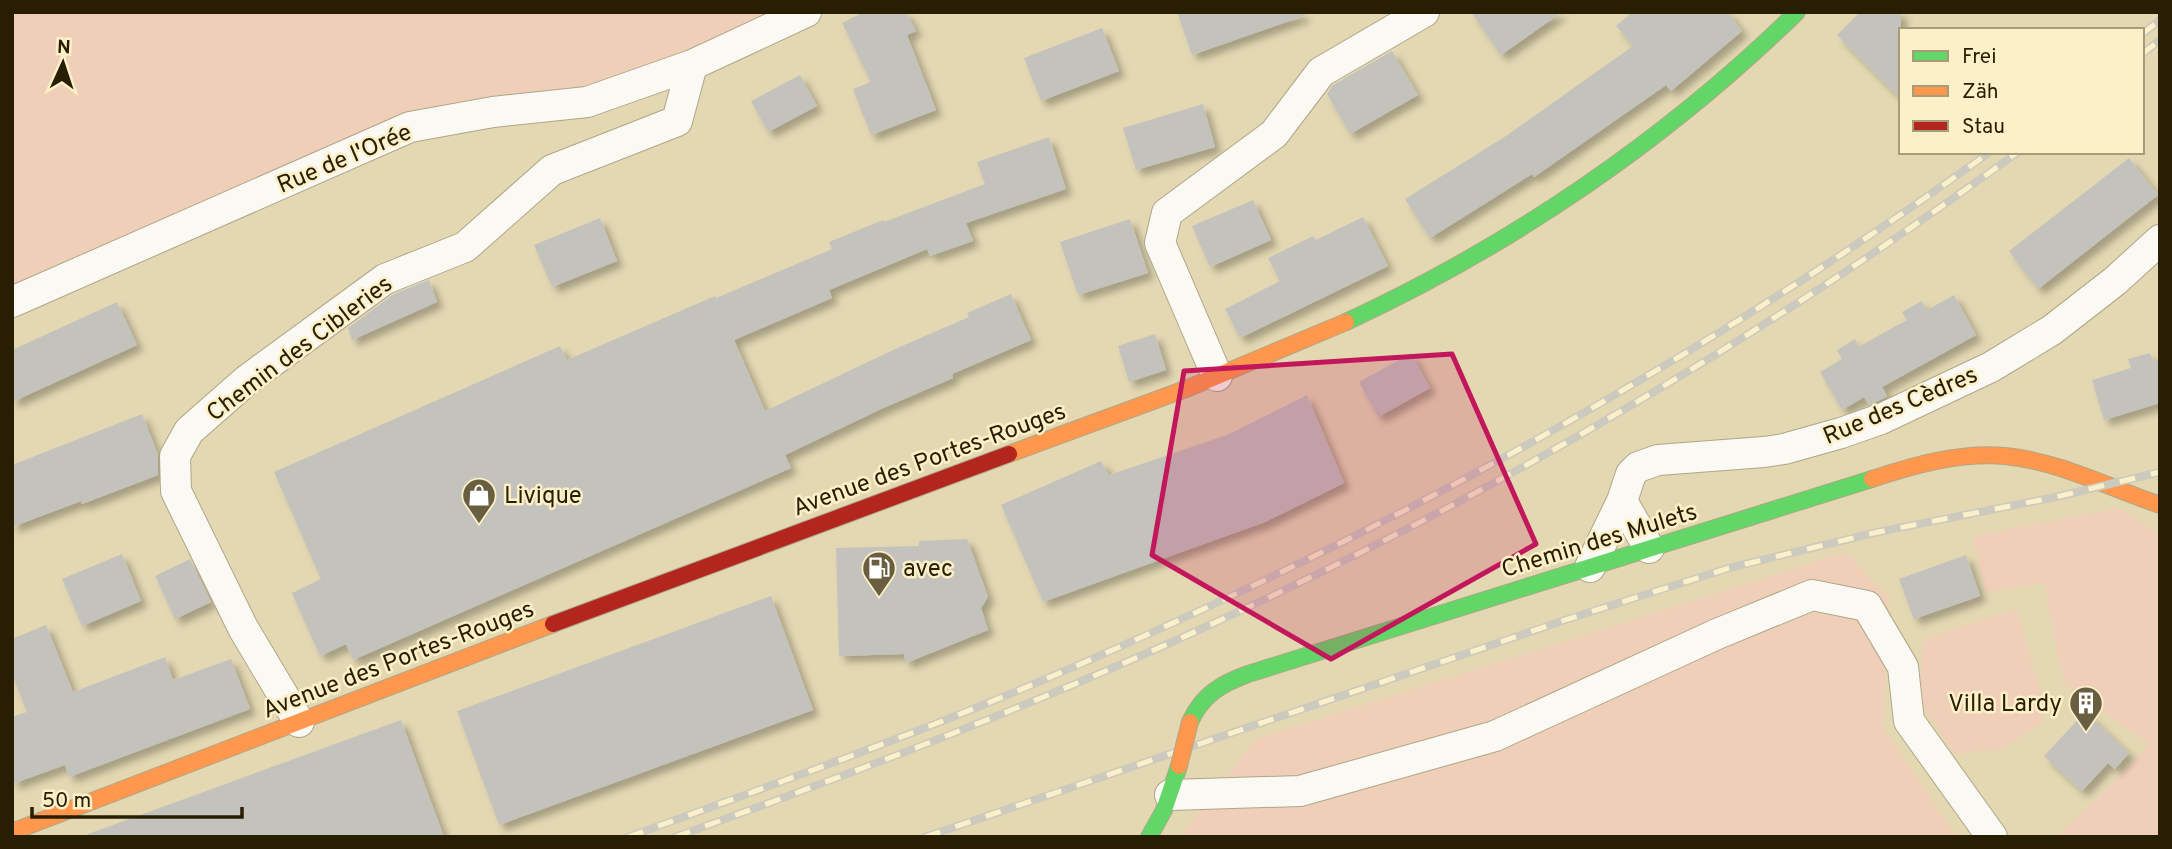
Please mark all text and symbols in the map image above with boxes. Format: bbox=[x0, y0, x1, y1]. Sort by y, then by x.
north arrow bbox=[28, 28, 98, 98]
legend bbox=[1899, 28, 2144, 154]
text: N bbox=[56, 36, 71, 60]
text: Frei bbox=[1962, 44, 1997, 71]
text: Zäh bbox=[1962, 79, 1999, 106]
text: Stau bbox=[1962, 114, 2005, 141]
street label: Rue de l'Orée bbox=[273, 118, 417, 202]
street label: Chemin des Cibleries bbox=[201, 270, 399, 429]
street label: Rue des Cèdres bbox=[1819, 361, 1983, 453]
street label: Avenue des Portes-Rouges bbox=[789, 397, 1070, 524]
shop icon: Livique bbox=[460, 476, 498, 525]
place label: Livique bbox=[504, 482, 582, 512]
street label: Chemin des Mulets bbox=[1498, 498, 1701, 586]
fuel station icon: avec bbox=[860, 549, 898, 598]
place label: avec bbox=[903, 555, 953, 585]
street label: Avenue des Portes-Rouges bbox=[259, 595, 539, 727]
building icon: Villa Lardy bbox=[2067, 684, 2105, 733]
place label: Villa Lardy bbox=[1948, 690, 2062, 720]
scale bar bbox=[32, 776, 242, 820]
text: 50 m bbox=[42, 788, 91, 815]

